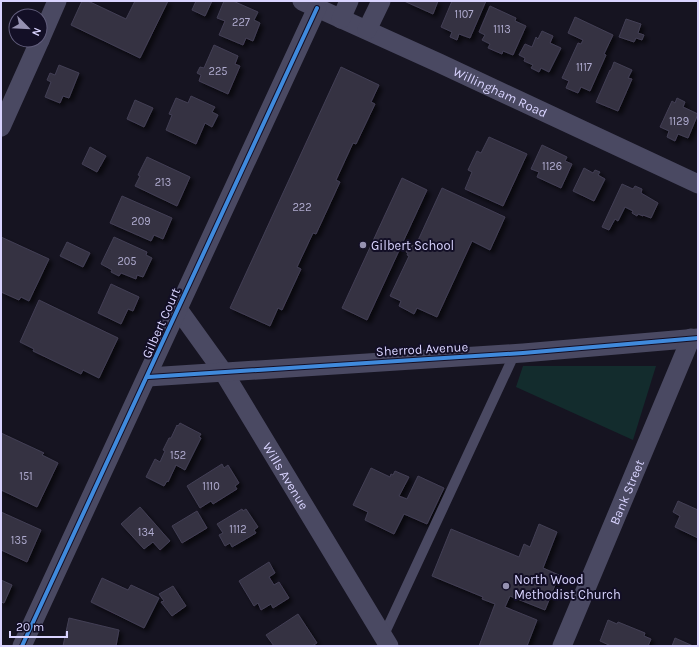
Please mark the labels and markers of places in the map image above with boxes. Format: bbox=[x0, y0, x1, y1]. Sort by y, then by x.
place label: Gilbert School bbox=[371, 238, 454, 253]
marker: Gilbert School bbox=[358, 240, 368, 250]
place label: North Wood Methodist Church bbox=[514, 572, 621, 602]
marker: North Wood Methodist Church bbox=[501, 581, 511, 591]

